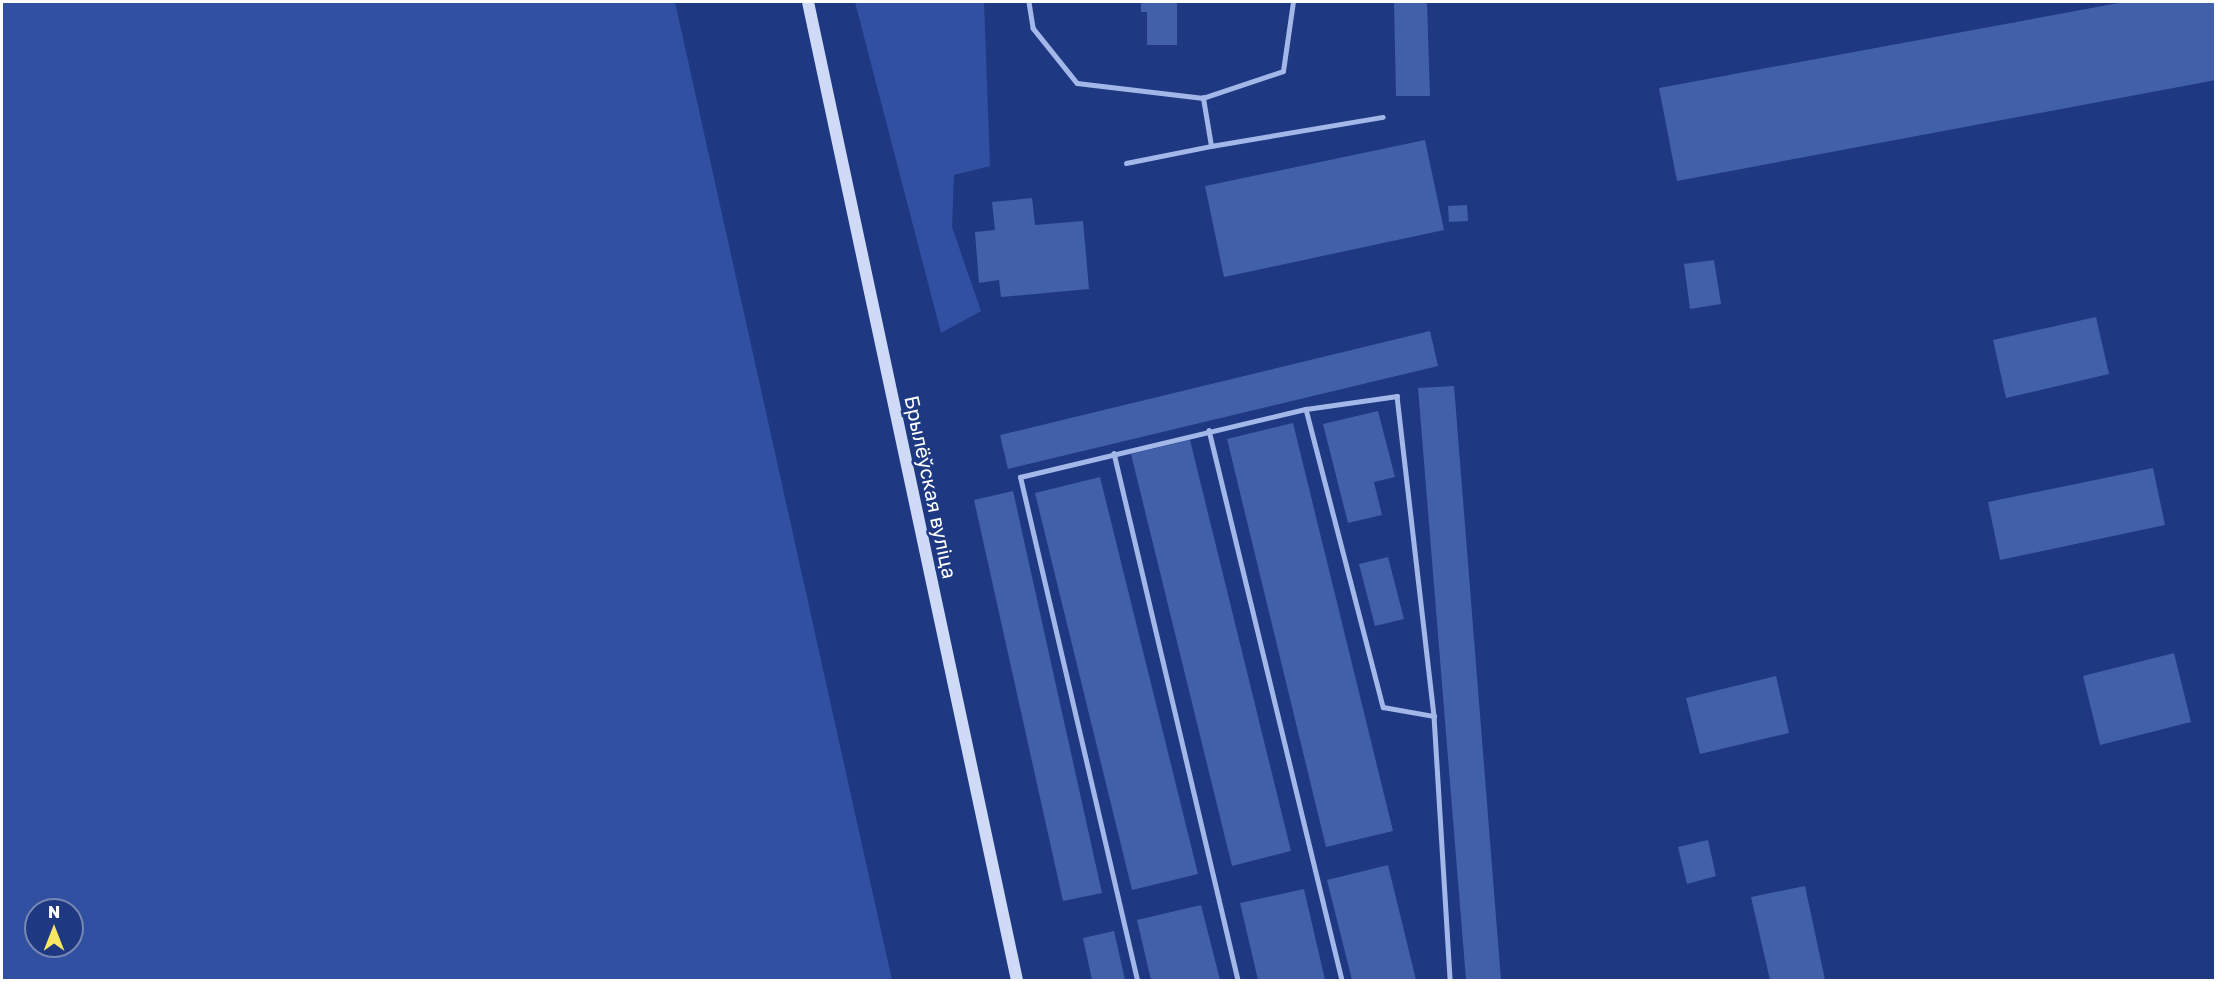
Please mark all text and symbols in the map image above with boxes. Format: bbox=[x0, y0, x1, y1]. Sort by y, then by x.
street label: Брылёўская вуліца bbox=[900, 393, 962, 581]
north arrow bbox=[24, 898, 84, 958]
text: N bbox=[48, 902, 60, 922]

